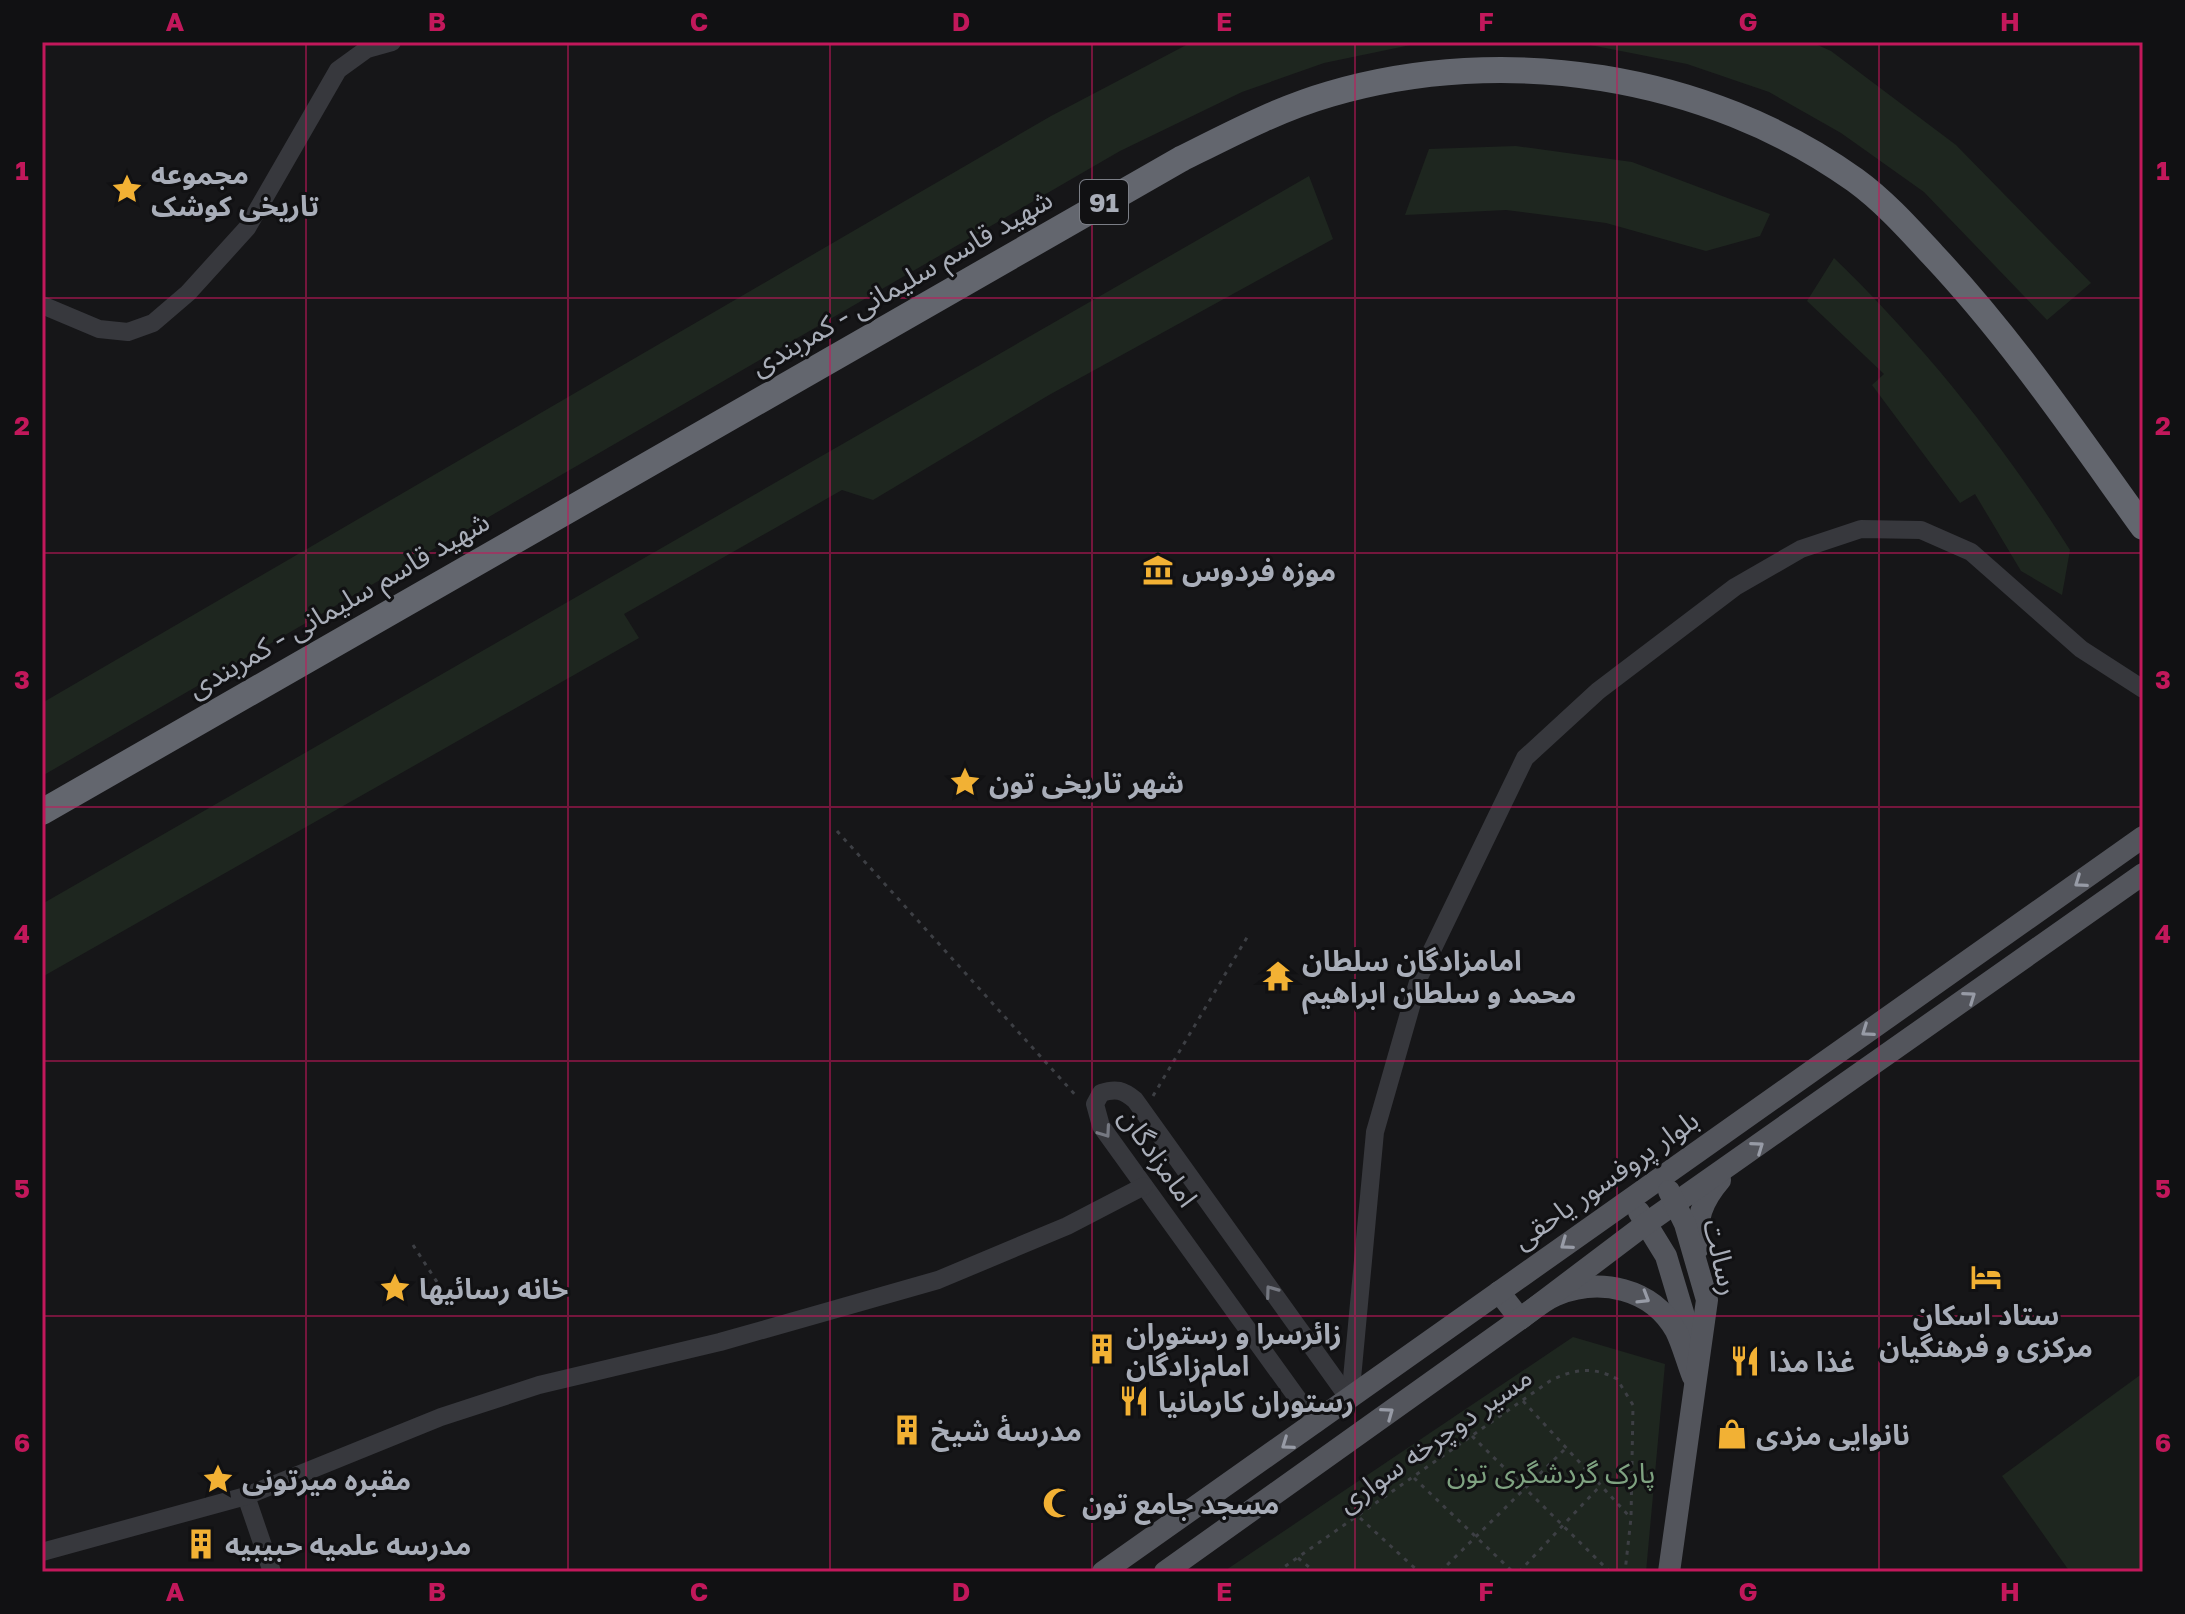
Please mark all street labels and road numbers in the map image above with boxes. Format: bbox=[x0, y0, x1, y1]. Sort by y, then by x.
road number: 91 bbox=[1080, 180, 1128, 224]
street label: شهید قاسم سلیمانی - کمربندی bbox=[744, 182, 1061, 387]
street label: شهید قاسم سلیمانی - کمربندی bbox=[181, 504, 498, 709]
street label: امامزادگان bbox=[1112, 1101, 1205, 1214]
street label: بلوار پروفسور یاحقی bbox=[1506, 1103, 1706, 1257]
street label: رسالت bbox=[1696, 1216, 1747, 1299]
street label: مسیر دوچرخه سواری bbox=[1330, 1360, 1539, 1520]

